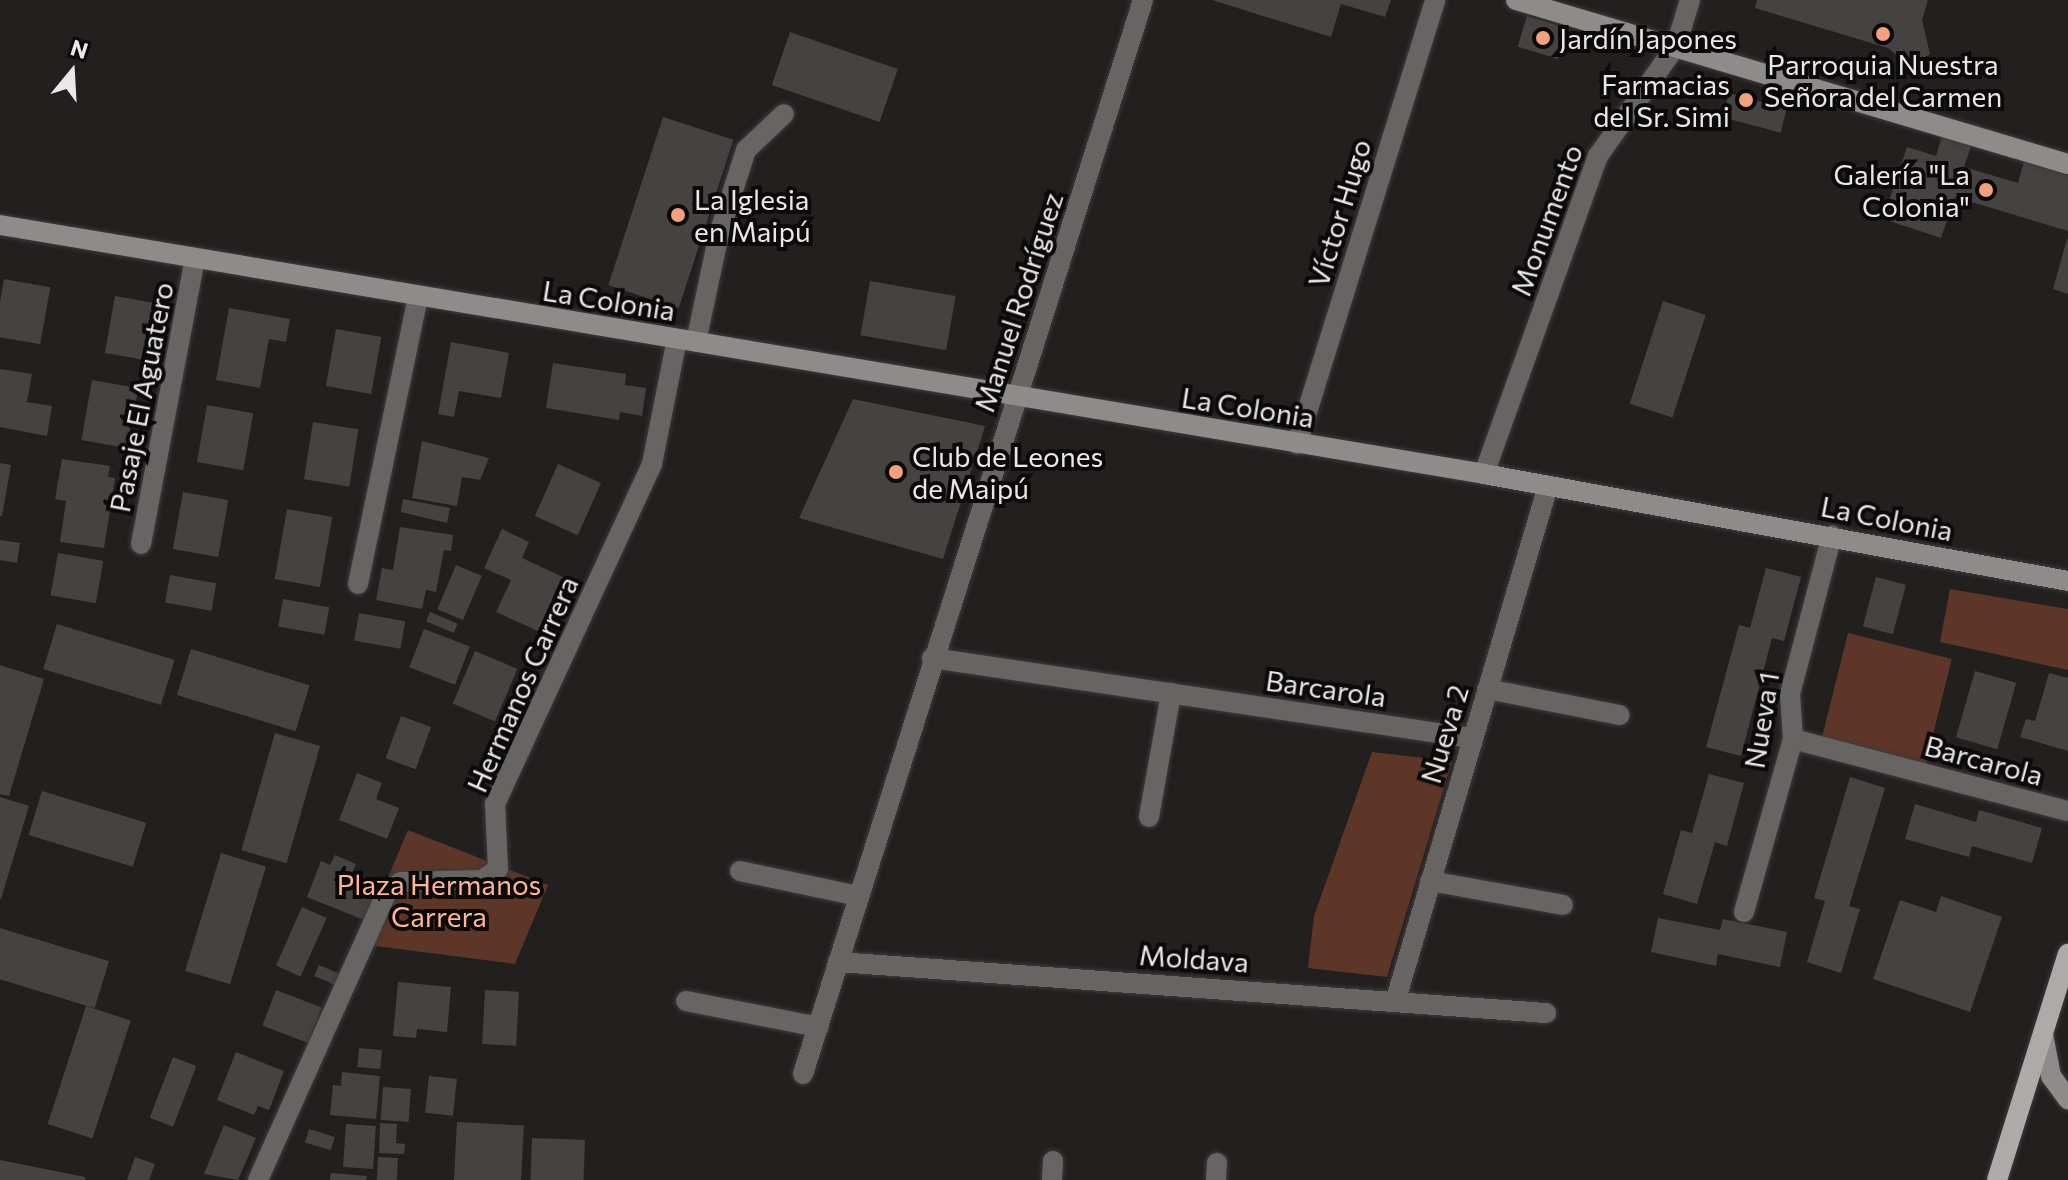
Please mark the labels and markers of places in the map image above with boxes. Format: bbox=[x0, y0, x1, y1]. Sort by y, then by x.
place label: Jardín Japones bbox=[1559, 21, 1737, 55]
marker: Parroquia Nuestra Señora del Carmen bbox=[1874, 25, 1892, 43]
marker: Jardín Japones bbox=[1534, 29, 1552, 47]
place label: Parroquia Nuestra Señora del Carmen bbox=[1764, 47, 2002, 113]
place label: Farmacias del Sr. Simi bbox=[1593, 67, 1730, 133]
marker: Farmacias del Sr. Simi bbox=[1737, 91, 1755, 109]
place label: Galería "La Colonia" bbox=[1833, 157, 1970, 223]
marker: Galería "La Colonia" bbox=[1977, 181, 1995, 199]
place label: La Iglesia en Maipú bbox=[694, 182, 811, 248]
marker: La Iglesia en Maipú bbox=[669, 206, 687, 224]
place label: Club de Leones de Maipú bbox=[912, 439, 1103, 505]
marker: Club de Leones de Maipú bbox=[887, 463, 905, 481]

